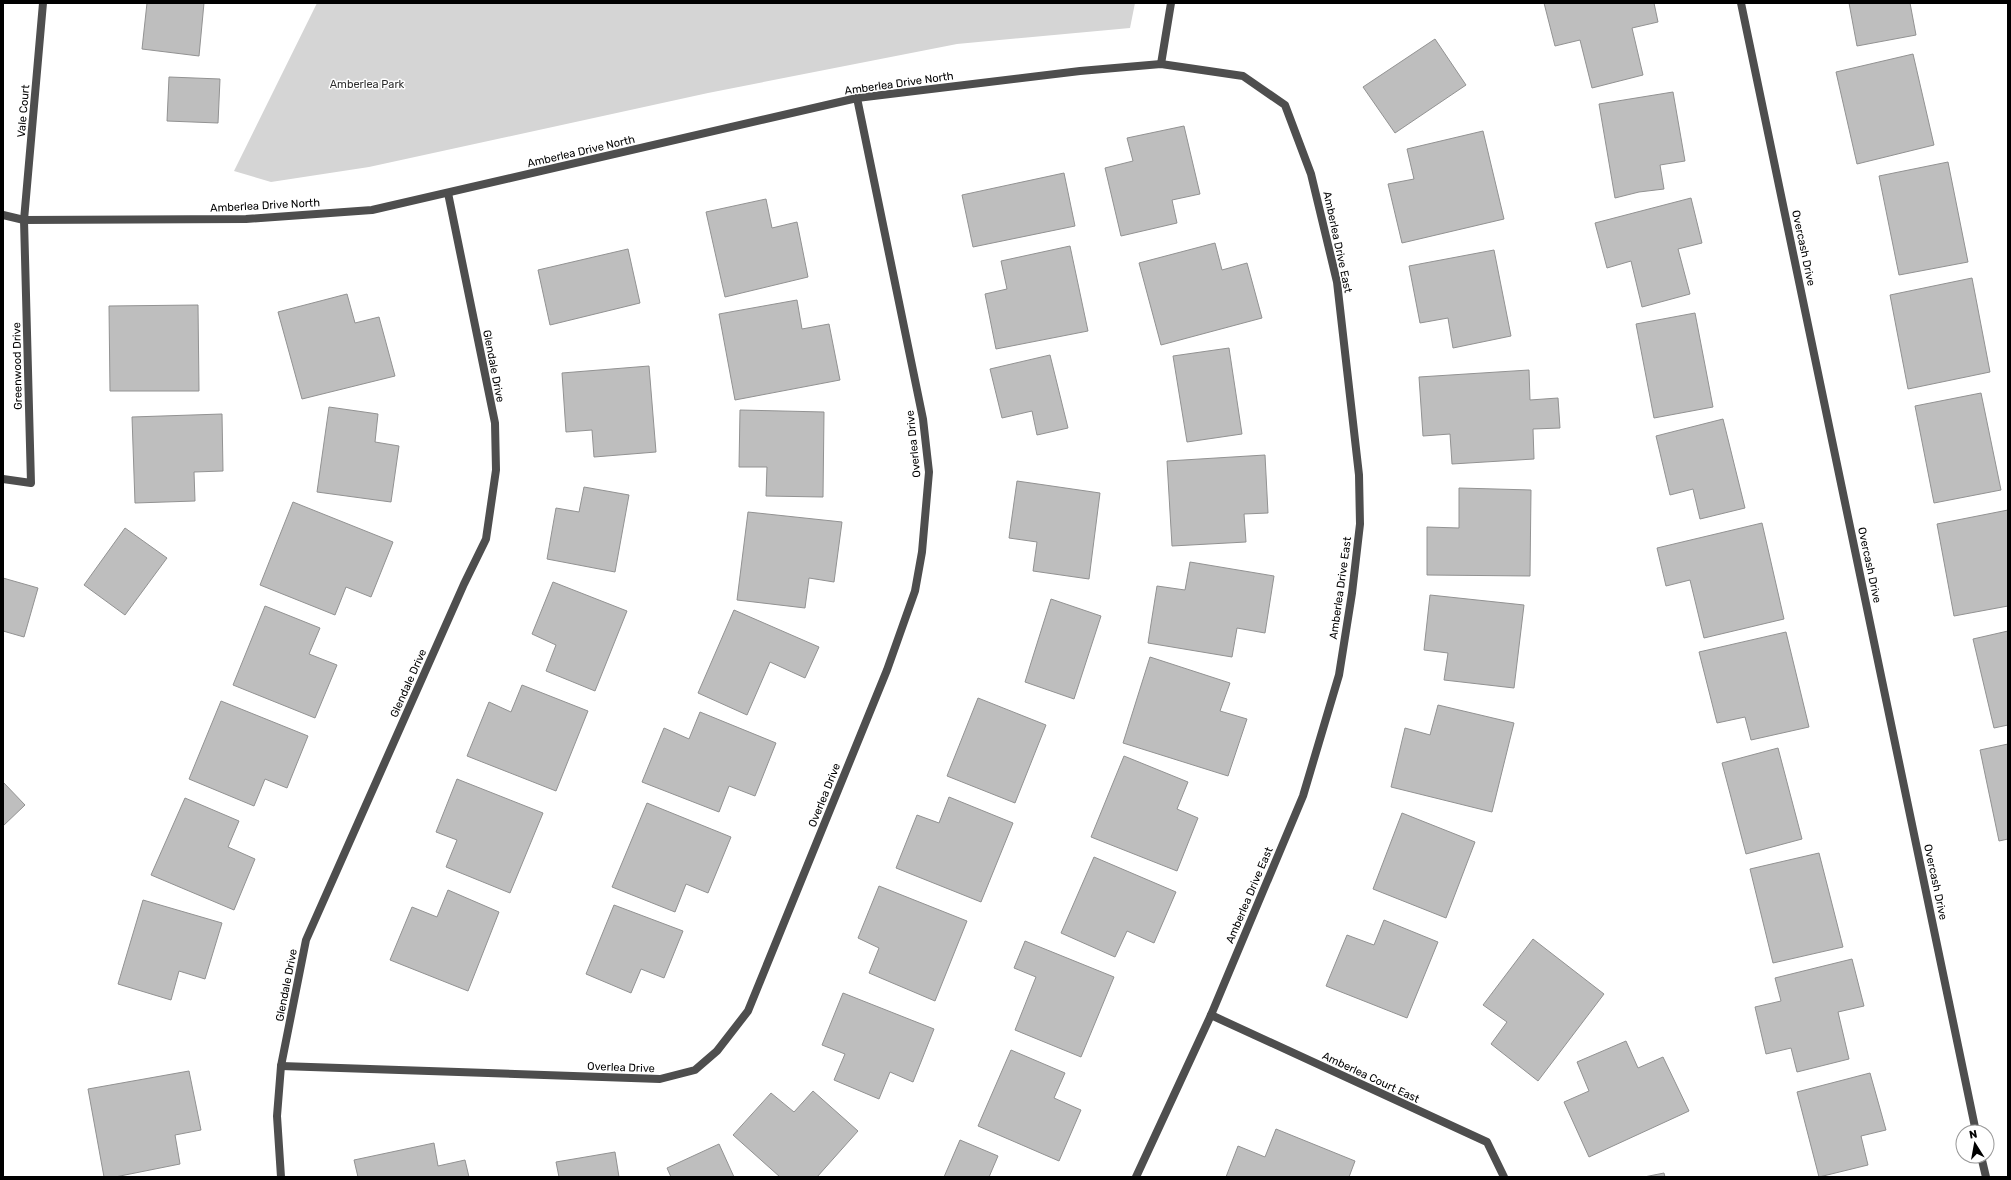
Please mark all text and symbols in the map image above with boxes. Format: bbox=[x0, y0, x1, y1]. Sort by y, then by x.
street label: Amberlea Drive North bbox=[844, 69, 954, 98]
park label: Amberlea Park bbox=[330, 78, 405, 91]
street label: Vale Court bbox=[15, 83, 32, 138]
street label: Amberlea Drive North bbox=[526, 133, 636, 170]
street label: Amberlea Drive East bbox=[1320, 190, 1355, 295]
street label: Amberlea Drive North bbox=[210, 196, 320, 215]
street label: Overcash Drive bbox=[1789, 209, 1818, 287]
street label: Greenwood Drive bbox=[10, 322, 25, 410]
street label: Glendale Drive bbox=[480, 329, 507, 403]
street label: Overlea Drive bbox=[903, 410, 924, 478]
street label: Overcash Drive bbox=[1855, 526, 1884, 604]
street label: Amberlea Drive East bbox=[1327, 535, 1354, 640]
street label: Glendale Drive bbox=[388, 647, 429, 719]
street label: Overlea Drive bbox=[806, 761, 843, 829]
street label: Overcash Drive bbox=[1921, 843, 1950, 921]
street label: Amberlea Drive East bbox=[1223, 844, 1276, 945]
street label: Glendale Drive bbox=[273, 948, 300, 1022]
street label: Amberlea Court East bbox=[1320, 1049, 1422, 1106]
street label: Overlea Drive bbox=[587, 1060, 655, 1075]
north arrow bbox=[1955, 1124, 1995, 1164]
text: N bbox=[1968, 1128, 1978, 1142]

